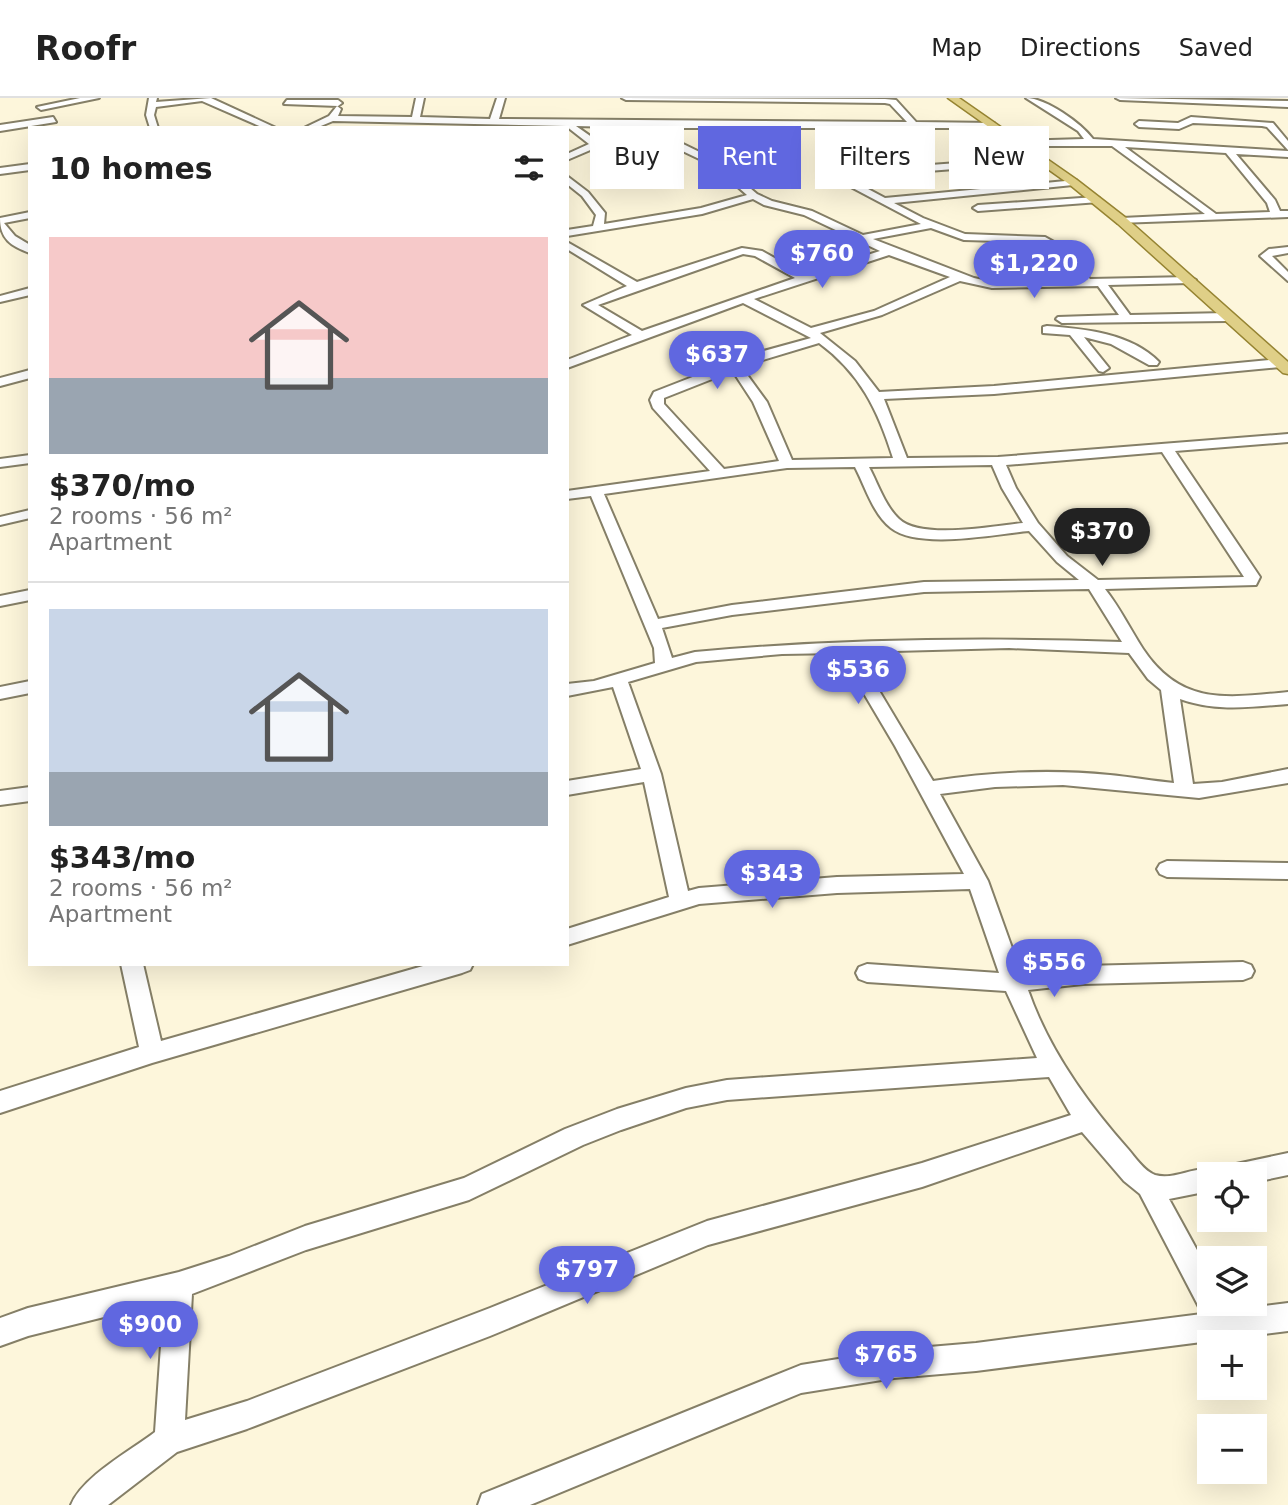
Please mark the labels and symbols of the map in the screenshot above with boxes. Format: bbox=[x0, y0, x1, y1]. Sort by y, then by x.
pin: $760 bbox=[781, 230, 863, 290]
pin: $1,220 bbox=[977, 240, 1091, 300]
pin: $637 bbox=[676, 331, 758, 391]
pin: $370 bbox=[1061, 508, 1143, 568]
pin: $536 bbox=[817, 646, 899, 706]
pin: $343 bbox=[731, 850, 813, 910]
pin: $556 bbox=[1013, 940, 1095, 999]
pin: $797 bbox=[546, 1246, 628, 1306]
pin: $900 bbox=[109, 1302, 191, 1361]
pin: $765 bbox=[845, 1332, 927, 1391]

